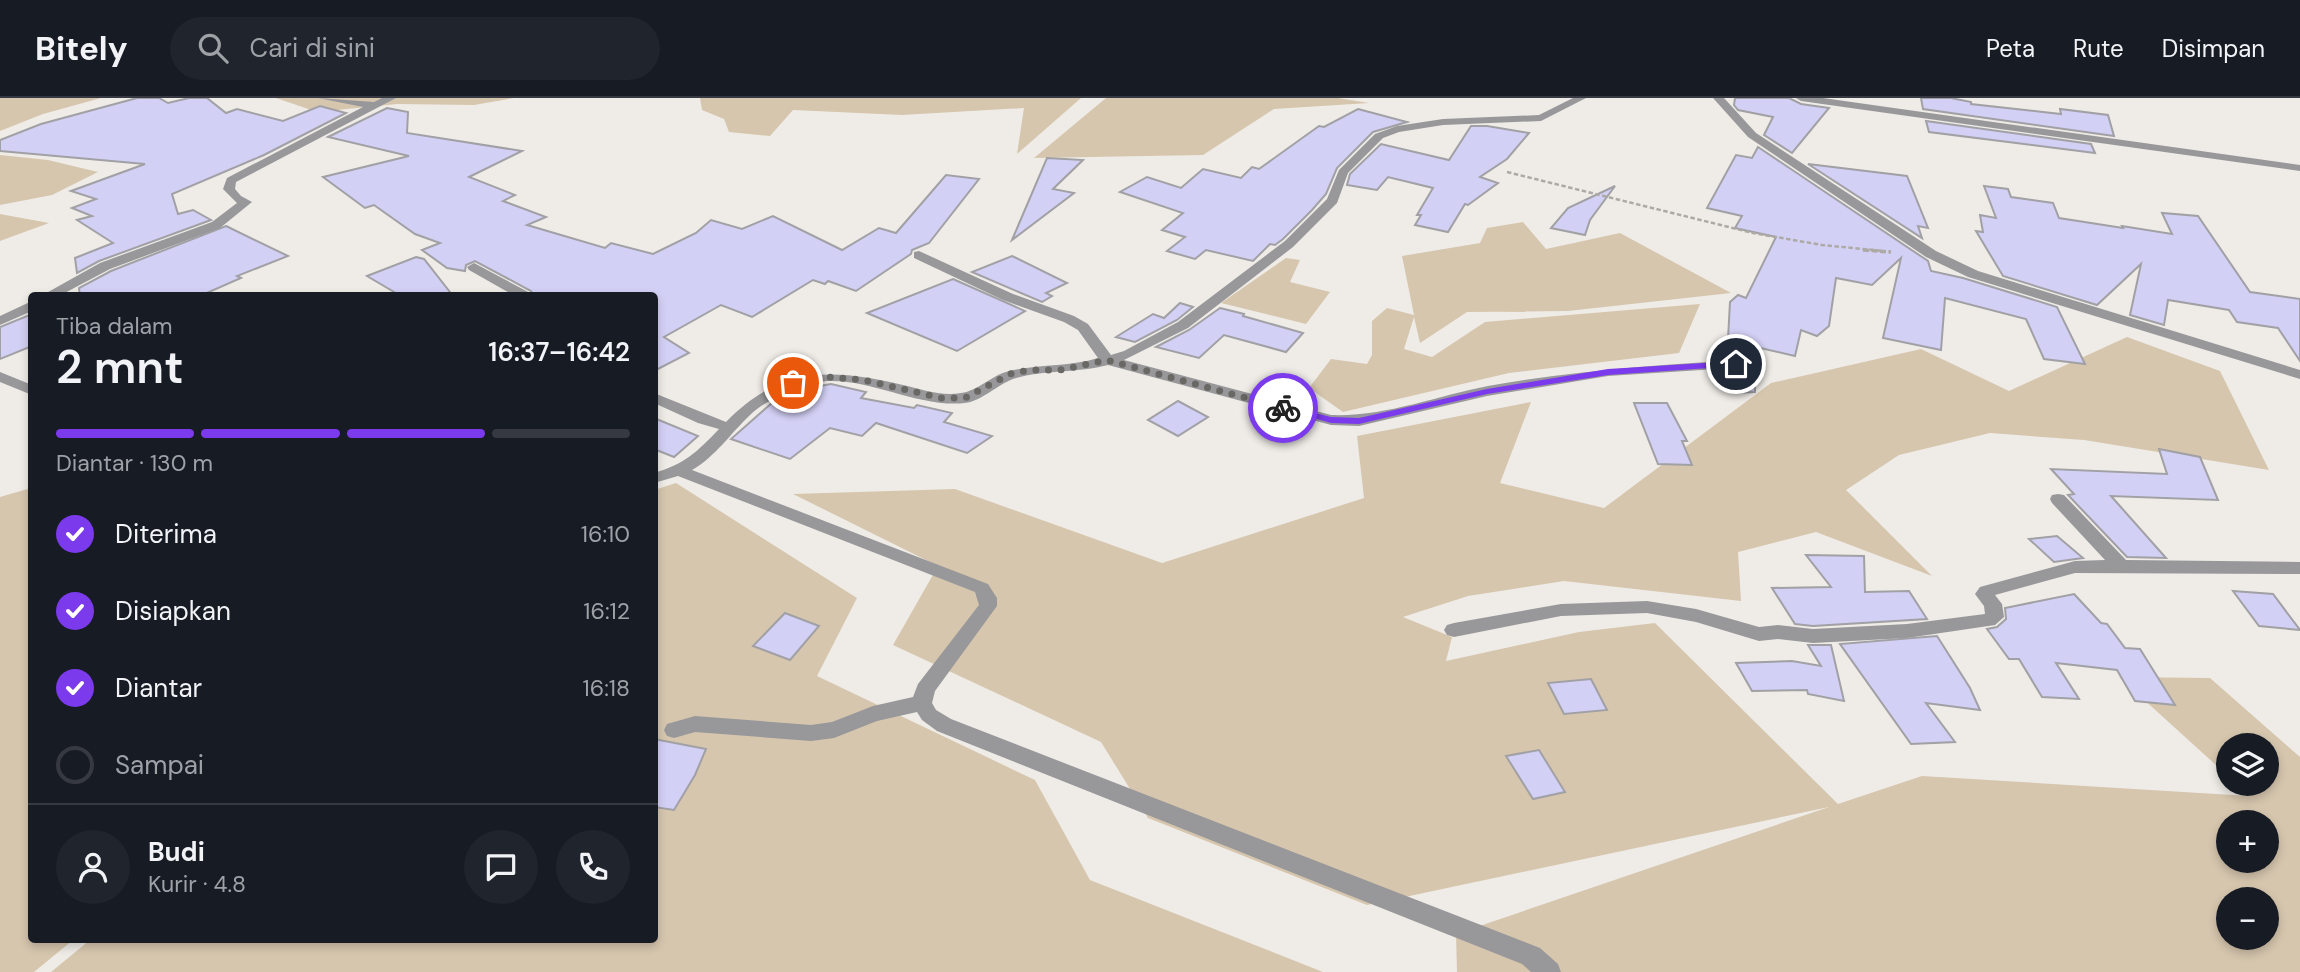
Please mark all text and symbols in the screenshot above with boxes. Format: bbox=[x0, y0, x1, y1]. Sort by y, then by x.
search box bbox=[170, 17, 660, 80]
text: Bitely bbox=[35, 27, 128, 70]
icon: search bbox=[194, 29, 232, 67]
text: Cari di sini bbox=[250, 31, 375, 65]
text: Peta bbox=[1986, 33, 2035, 64]
text: Rute bbox=[2073, 33, 2124, 64]
text: Disimpan bbox=[2162, 33, 2265, 64]
text: Tiba dalam bbox=[56, 311, 173, 341]
pin bbox=[1706, 334, 1766, 394]
text: 16:37–16:42 bbox=[488, 335, 630, 369]
text: 2 mnt bbox=[56, 337, 184, 397]
icon: home bbox=[1717, 345, 1755, 383]
pin bbox=[763, 353, 823, 413]
icon: bag bbox=[774, 364, 812, 402]
courier bbox=[1248, 373, 1318, 443]
icon: bike bbox=[1264, 389, 1302, 427]
text: Diantar · 130 m bbox=[56, 448, 213, 478]
icon: check bbox=[56, 515, 94, 553]
text: Diterima bbox=[115, 517, 217, 551]
text: 16:10 bbox=[581, 519, 630, 549]
icon: check bbox=[56, 592, 94, 630]
text: Disiapkan bbox=[115, 594, 231, 628]
text: 16:12 bbox=[583, 596, 630, 626]
icon: check bbox=[56, 669, 94, 707]
text: Diantar bbox=[115, 671, 202, 705]
text: 16:18 bbox=[583, 673, 630, 703]
map controls bbox=[2216, 733, 2279, 950]
button: layers bbox=[2216, 733, 2279, 796]
text: Sampai bbox=[115, 748, 204, 782]
button: + bbox=[2216, 810, 2279, 873]
button: person bbox=[56, 830, 130, 904]
button: chat bbox=[464, 830, 538, 904]
button: phone bbox=[556, 830, 630, 904]
text: Budi bbox=[148, 835, 205, 869]
text: Kurir · 4.8 bbox=[148, 869, 246, 899]
button: − bbox=[2216, 887, 2279, 950]

